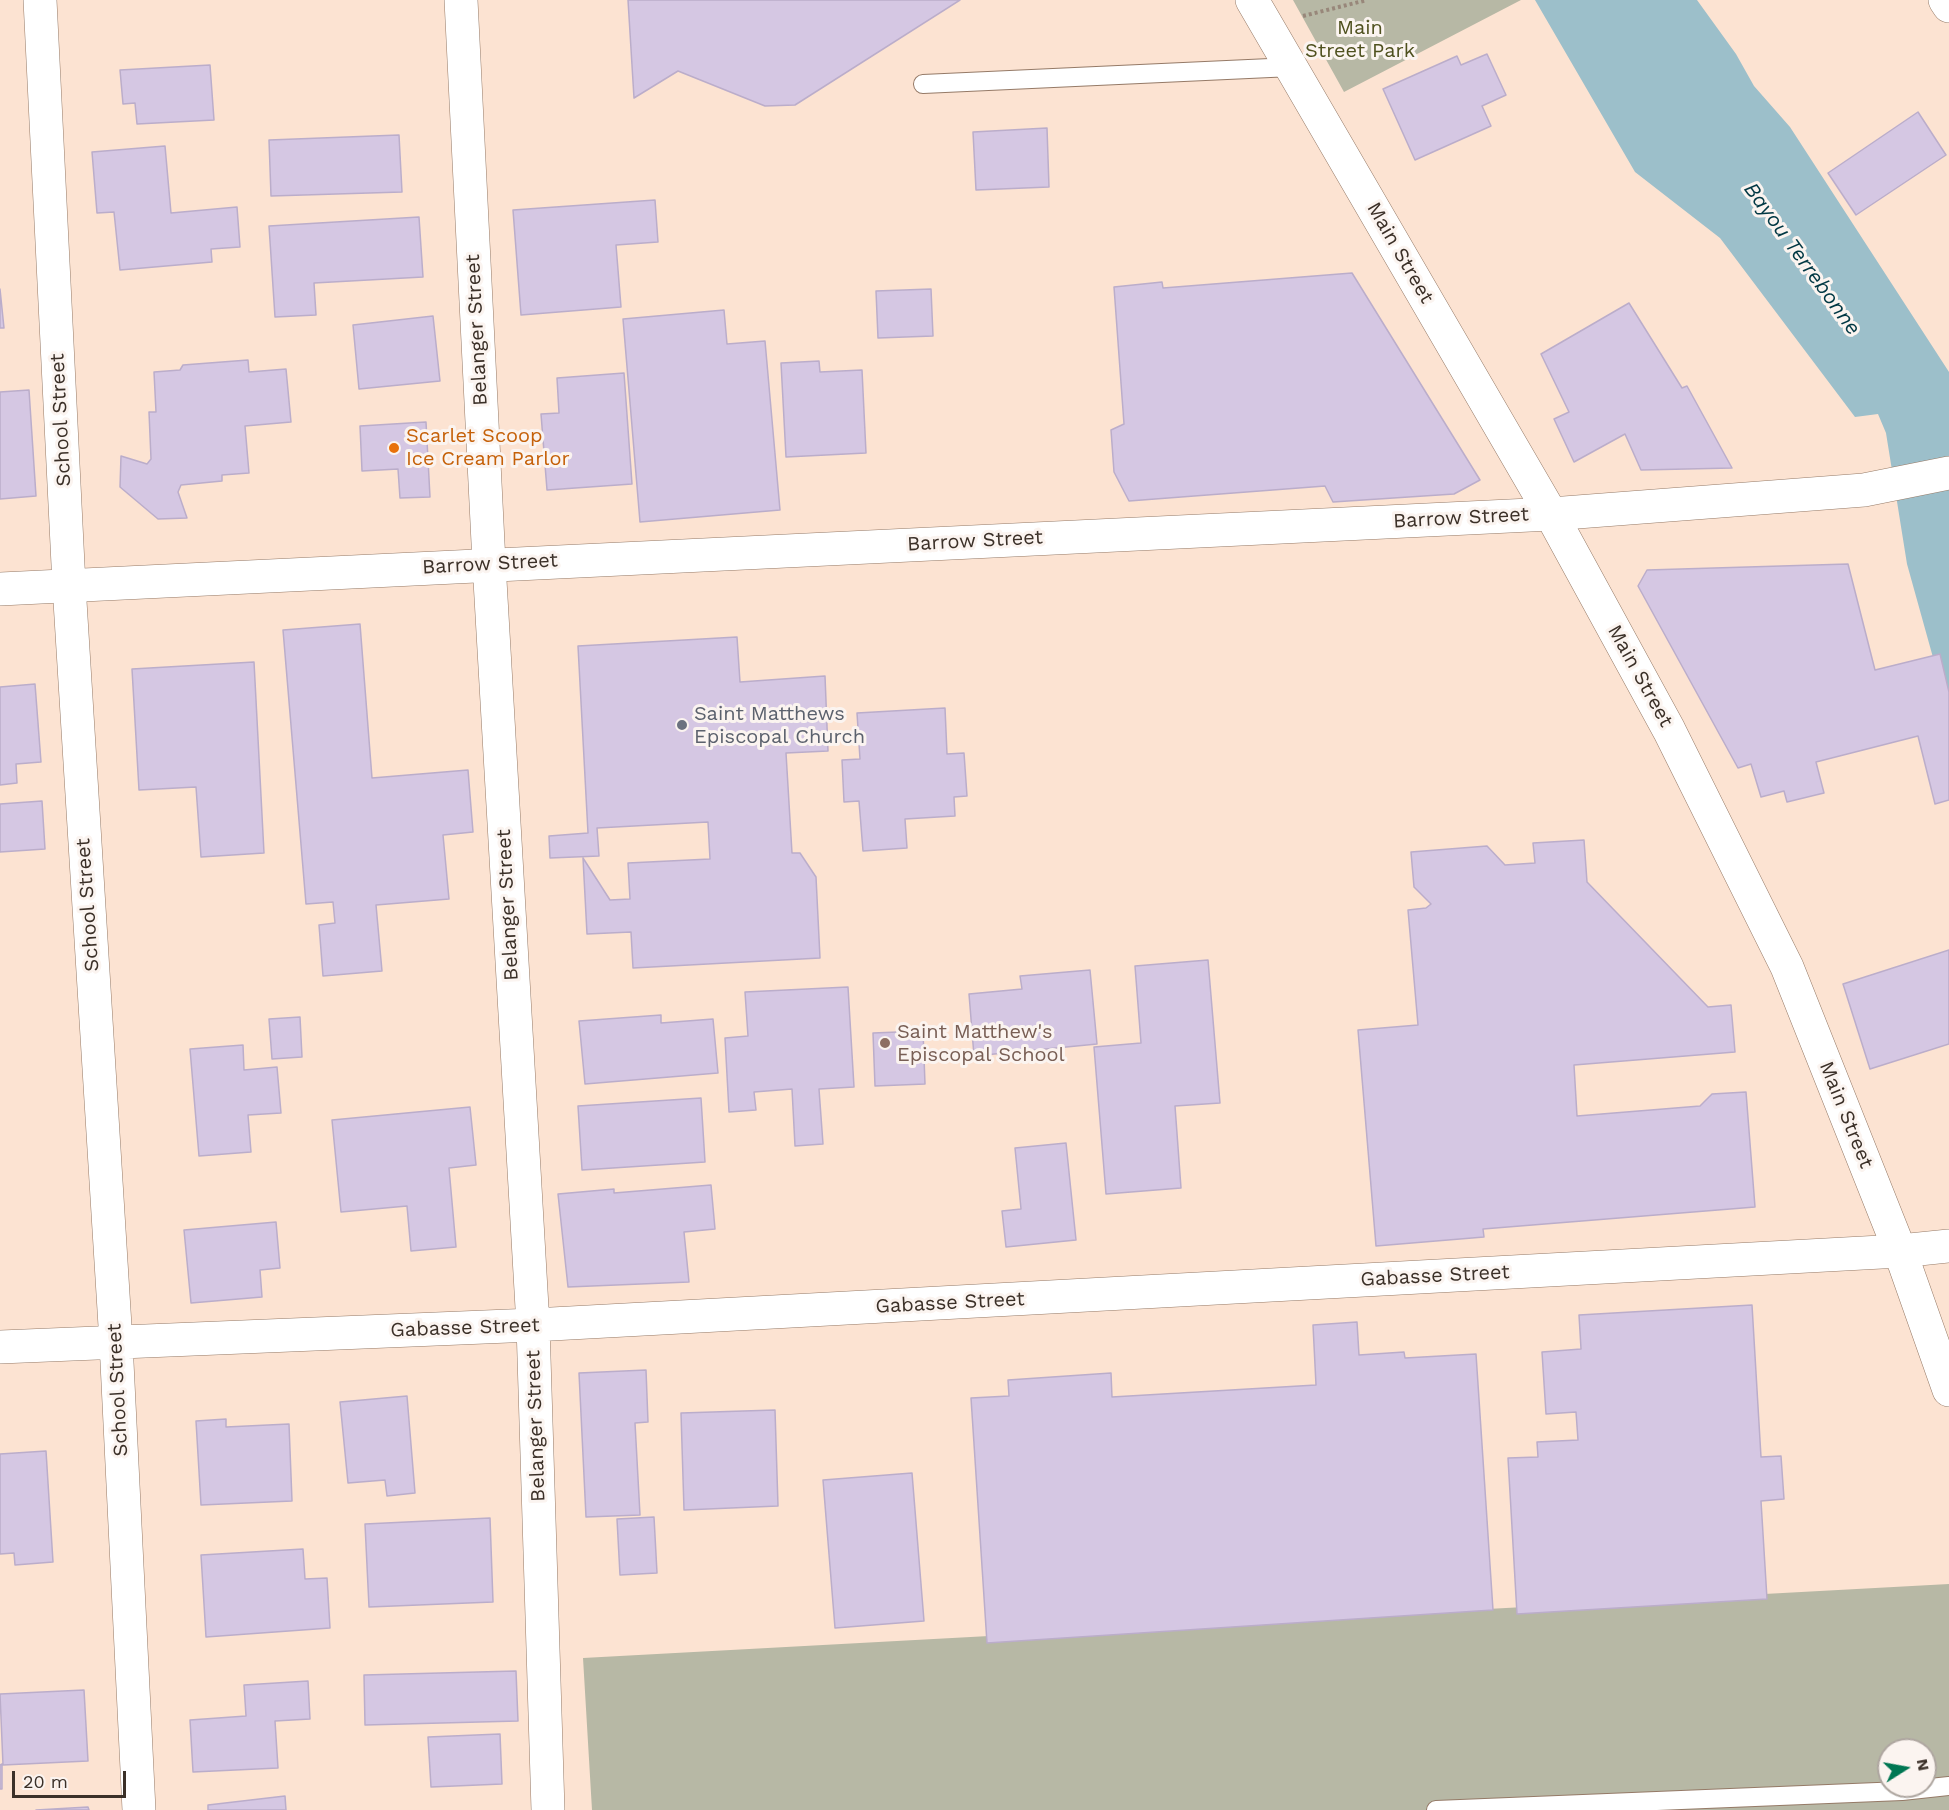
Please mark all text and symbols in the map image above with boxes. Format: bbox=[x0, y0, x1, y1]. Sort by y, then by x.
park label: Main Street Park bbox=[1305, 16, 1415, 63]
water label: Bayou Terrebonne bbox=[1738, 178, 1866, 340]
street label: Main Street bbox=[1361, 198, 1439, 308]
street label: Belanger Street bbox=[461, 254, 493, 406]
street label: School Street bbox=[46, 353, 76, 487]
place label: Scarlet Scoop Ice Cream Parlor bbox=[406, 424, 570, 471]
marker: Scarlet Scoop Ice Cream Parlor bbox=[387, 441, 401, 455]
street label: Barrow Street bbox=[1393, 502, 1529, 534]
street label: Barrow Street bbox=[907, 525, 1043, 557]
street label: Barrow Street bbox=[422, 548, 558, 580]
street label: Main Street bbox=[1602, 621, 1678, 731]
place label: Saint Matthews Episcopal Church bbox=[694, 702, 865, 749]
marker: Saint Matthews Episcopal Church bbox=[675, 718, 689, 732]
street label: Belanger Street bbox=[492, 829, 524, 981]
street label: School Street bbox=[71, 838, 105, 972]
place label: Saint Matthew's Episcopal School bbox=[897, 1020, 1065, 1067]
marker: Saint Matthew's Episcopal School bbox=[878, 1036, 892, 1050]
street label: Main Street bbox=[1814, 1058, 1878, 1172]
street label: Gabasse Street bbox=[1360, 1260, 1510, 1292]
street label: Gabasse Street bbox=[875, 1287, 1025, 1319]
street label: Gabasse Street bbox=[390, 1313, 540, 1343]
street label: School Street bbox=[103, 1323, 133, 1457]
street label: Belanger Street bbox=[521, 1350, 551, 1502]
north arrow bbox=[1877, 1738, 1937, 1798]
text: N bbox=[1913, 1757, 1934, 1772]
scale bar bbox=[15, 1759, 129, 1797]
text: 20 m bbox=[23, 1771, 68, 1792]

